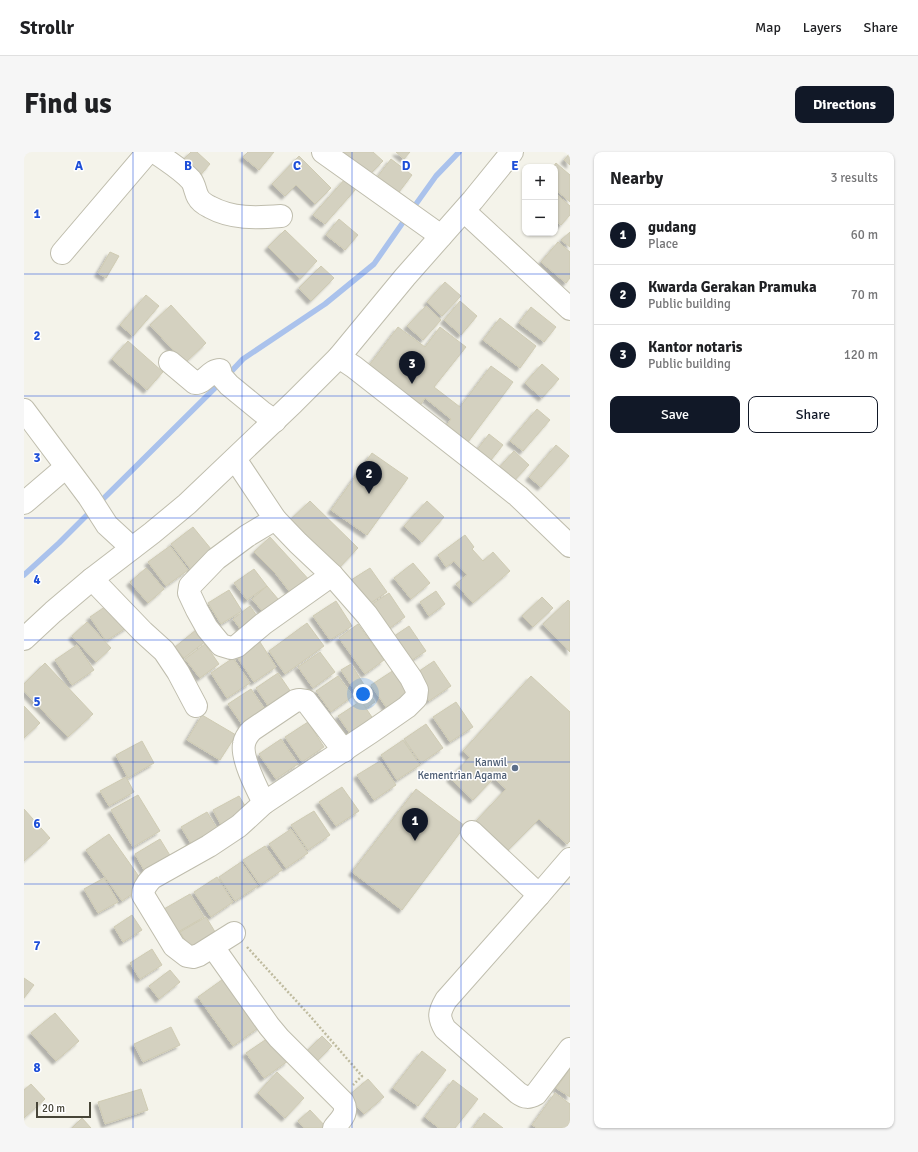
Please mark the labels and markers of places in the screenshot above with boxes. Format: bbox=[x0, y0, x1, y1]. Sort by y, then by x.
pin: 3 bbox=[399, 351, 425, 384]
pin: 2 bbox=[356, 461, 382, 494]
place label: Kanwil Kementrian Agama bbox=[417, 756, 507, 782]
marker: Kanwil Kementrian Agama bbox=[510, 763, 520, 773]
pin: 1 bbox=[402, 808, 428, 841]

